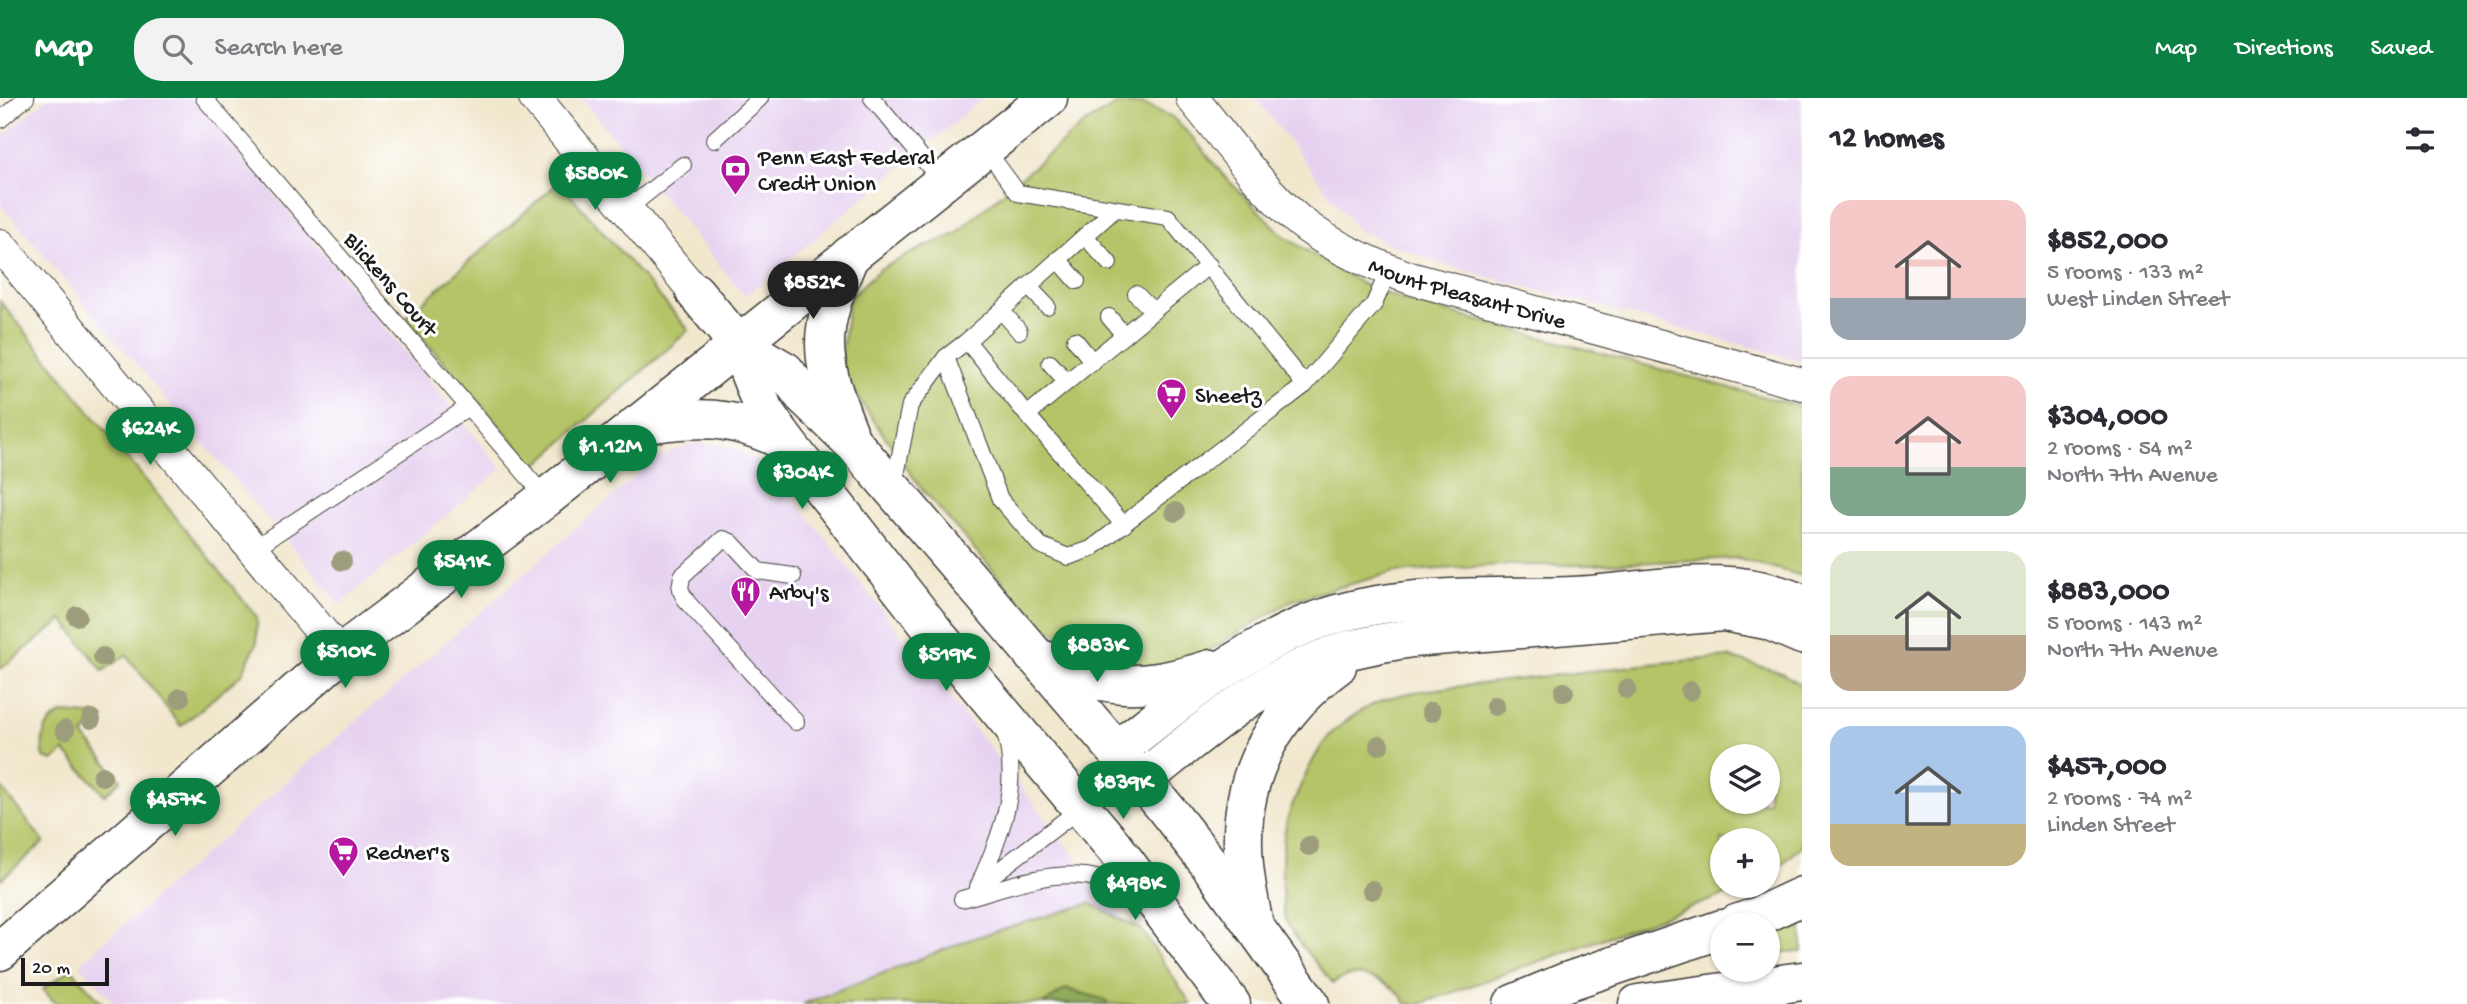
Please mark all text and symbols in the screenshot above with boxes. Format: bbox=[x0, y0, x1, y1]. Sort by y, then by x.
search box bbox=[134, 18, 624, 81]
text: Map bbox=[35, 30, 92, 68]
icon: search bbox=[158, 30, 196, 68]
text: Search here bbox=[214, 34, 343, 65]
text: Map bbox=[2155, 35, 2197, 64]
text: Directions bbox=[2235, 35, 2333, 64]
text: Saved bbox=[2371, 35, 2432, 64]
icon: filters bbox=[2401, 121, 2439, 159]
text: 12 homes bbox=[1830, 123, 1943, 158]
place label: Penn East Federal Credit Union bbox=[757, 146, 935, 199]
pin: $580K bbox=[546, 152, 644, 212]
bank icon: Penn East Federal Credit Union bbox=[718, 152, 752, 196]
text: $580K bbox=[565, 161, 625, 188]
text: $852,000 bbox=[2047, 225, 2168, 260]
street label: Blickens Court bbox=[336, 227, 443, 344]
icon: home bbox=[1886, 228, 1970, 312]
street label: Mount Pleasant Drive bbox=[1364, 253, 1570, 337]
text: 5 rooms · 133 m² bbox=[2047, 260, 2204, 287]
pin: $852K bbox=[764, 262, 862, 321]
text: $852K bbox=[784, 270, 842, 297]
text: West Linden Street bbox=[2047, 287, 2229, 314]
supermarket icon: Sheetz bbox=[1155, 377, 1189, 421]
place label: Sheetz bbox=[1195, 384, 1262, 411]
text: $304,000 bbox=[2047, 401, 2168, 436]
icon: home bbox=[1886, 404, 1970, 488]
pin: $624K bbox=[101, 408, 199, 467]
text: $624K bbox=[122, 416, 178, 443]
pin: $1.12M bbox=[553, 426, 667, 485]
text: $1.12M bbox=[578, 434, 642, 461]
text: 2 rooms · 54 m² bbox=[2047, 436, 2193, 463]
pin: $304K bbox=[753, 452, 851, 511]
text: $304K bbox=[773, 460, 831, 487]
text: North 7th Avenue bbox=[2047, 463, 2218, 490]
pin: $541K bbox=[412, 540, 510, 600]
text: $541K bbox=[433, 549, 489, 576]
restaurant icon: Arby's bbox=[729, 574, 763, 618]
text: $883,000 bbox=[2047, 576, 2169, 611]
icon: home bbox=[1886, 579, 1970, 663]
place label: Arby's bbox=[769, 581, 829, 608]
text: 5 rooms · 143 m² bbox=[2047, 611, 2202, 638]
pin: $883K bbox=[1048, 624, 1146, 684]
pin: $510K bbox=[296, 630, 394, 690]
text: $883K bbox=[1067, 633, 1127, 660]
pin: $519K bbox=[897, 634, 995, 693]
text: North 7th Avenue bbox=[2047, 638, 2218, 665]
text: $510K bbox=[316, 639, 374, 666]
text: $519K bbox=[918, 642, 974, 669]
map controls bbox=[1710, 744, 1780, 982]
button: layers bbox=[1710, 744, 1780, 814]
text: $457,000 bbox=[2047, 751, 2167, 786]
icon: home bbox=[1886, 754, 1970, 838]
pin: $839K bbox=[1074, 762, 1172, 821]
text: $839K bbox=[1093, 770, 1153, 797]
pin: $457K bbox=[126, 778, 224, 838]
text: 2 rooms · 74 m² bbox=[2047, 786, 2192, 813]
text: $457K bbox=[146, 787, 204, 814]
text: Linden Street bbox=[2047, 813, 2174, 840]
button: + bbox=[1710, 828, 1780, 898]
supermarket icon: Redner's bbox=[326, 834, 360, 878]
place label: Redner's bbox=[366, 841, 449, 868]
pin: $498K bbox=[1086, 862, 1184, 922]
text: $498K bbox=[1106, 871, 1164, 898]
button: − bbox=[1710, 912, 1780, 982]
scale bar bbox=[21, 955, 108, 987]
text: 20 m bbox=[32, 958, 70, 981]

